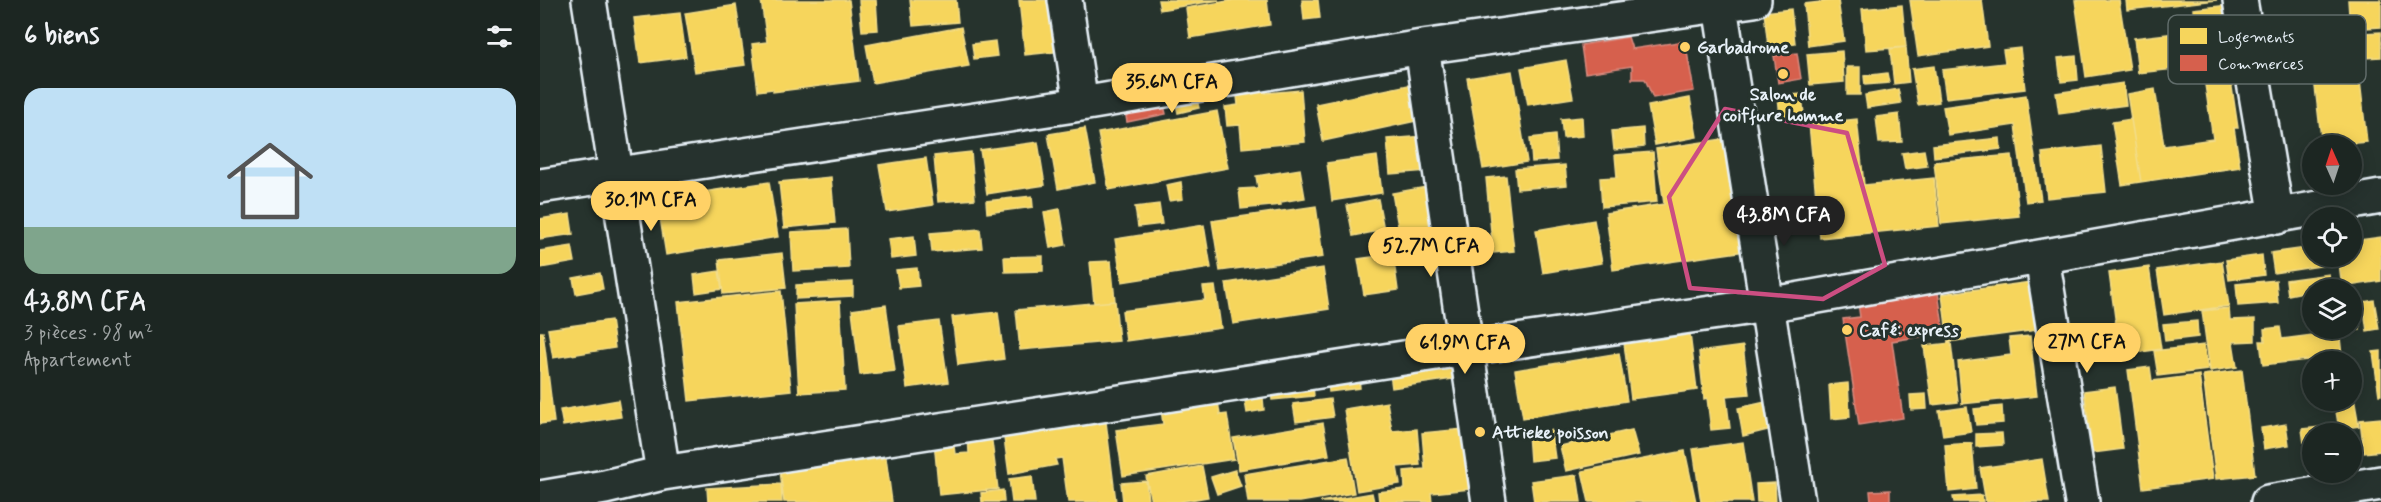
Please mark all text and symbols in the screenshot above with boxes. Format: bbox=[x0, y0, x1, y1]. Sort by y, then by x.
legend bbox=[2168, 15, 2366, 84]
text: 6 biens bbox=[24, 19, 100, 53]
icon: filters bbox=[483, 20, 516, 53]
text: Logements bbox=[2218, 27, 2294, 49]
place label: Garbadrome bbox=[1697, 36, 1789, 60]
marker: Garbadrome bbox=[1678, 40, 1692, 54]
text: Commerces bbox=[2218, 54, 2304, 75]
pin: 35.6M CFA bbox=[1103, 63, 1241, 114]
marker: Salon de coiffure homme bbox=[1776, 67, 1790, 81]
text: 35.6M CFA bbox=[1126, 69, 1218, 96]
place label: Salon de coiffure homme bbox=[1723, 83, 1843, 128]
icon: home bbox=[216, 127, 324, 235]
north arrow bbox=[2302, 135, 2362, 195]
map controls bbox=[2302, 135, 2362, 483]
pin: 30.1M CFA bbox=[582, 181, 720, 232]
text: 30.1M CFA bbox=[605, 187, 697, 214]
pin: 43.8M CFA bbox=[1715, 196, 1853, 247]
text: 43.8M CFA bbox=[1737, 202, 1831, 229]
button: locate bbox=[2302, 207, 2362, 267]
pin: 52.7M CFA bbox=[1362, 227, 1500, 278]
text: 52.7M CFA bbox=[1382, 233, 1480, 260]
button: layers bbox=[2302, 279, 2362, 339]
text: 43.8M CFA bbox=[24, 286, 147, 320]
place label: Café: express bbox=[1859, 319, 1959, 343]
text: 3 pièces · 98 m² bbox=[24, 320, 153, 347]
marker: Café: express bbox=[1840, 323, 1854, 337]
pin: 27M CFA bbox=[2032, 323, 2142, 374]
pin: 61.9M CFA bbox=[1396, 324, 1534, 375]
text: 27M CFA bbox=[2048, 329, 2126, 356]
text: 61.9M CFA bbox=[1419, 330, 1511, 357]
text: Appartement bbox=[24, 347, 132, 374]
button: + bbox=[2302, 351, 2362, 411]
place label: Attieke poisson bbox=[1492, 421, 1609, 445]
button: − bbox=[2302, 423, 2362, 483]
marker: Attieke poisson bbox=[1473, 425, 1487, 439]

